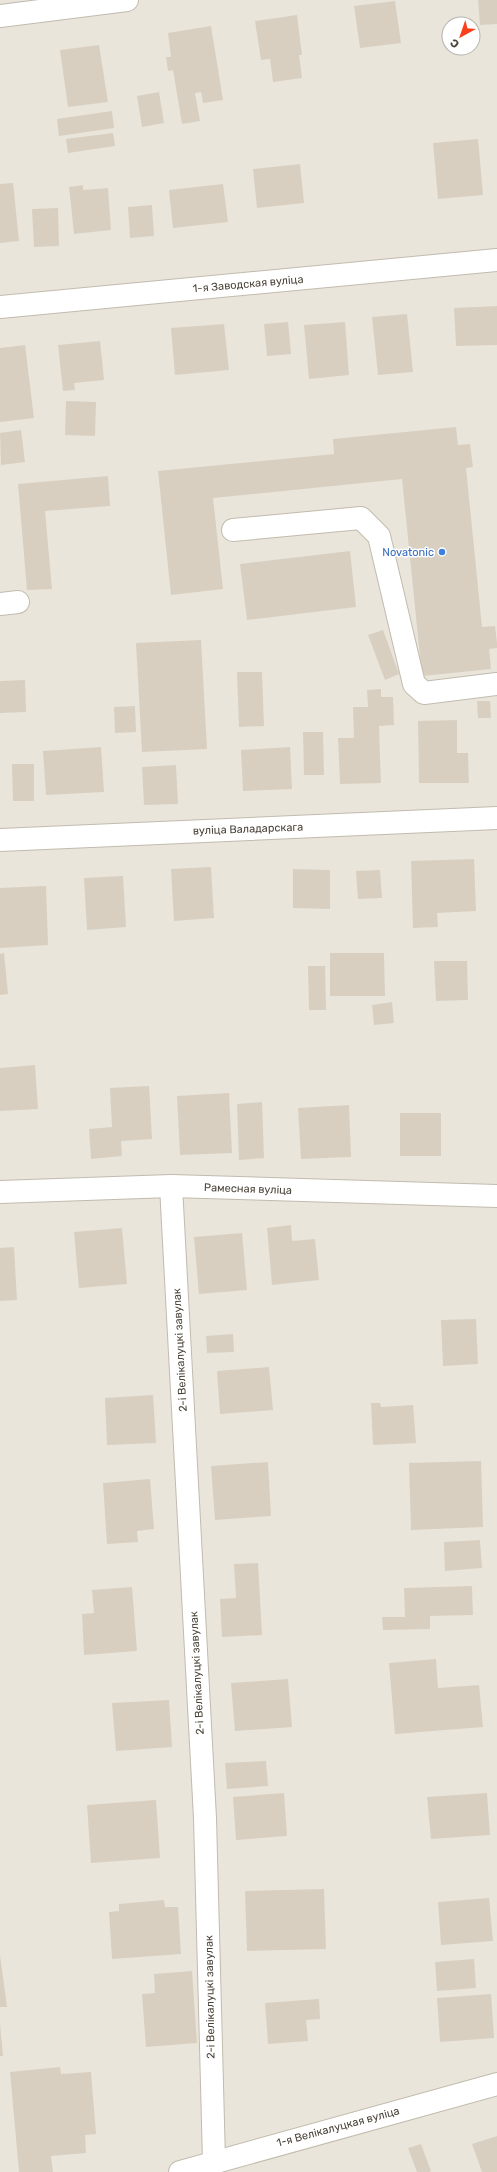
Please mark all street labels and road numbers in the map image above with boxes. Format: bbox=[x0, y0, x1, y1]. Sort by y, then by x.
street label: 1-я Заводская вуліца bbox=[192, 273, 304, 295]
street label: вуліца Валадарскага bbox=[193, 821, 303, 837]
street label: Рамесная вуліца bbox=[204, 1181, 292, 1197]
street label: 2-і Велікалуцкі завулак bbox=[170, 1288, 190, 1412]
street label: 2-і Велікалуцкі завулак bbox=[187, 1611, 207, 1735]
street label: 2-і Велікалуцкі завулак bbox=[202, 1935, 218, 2059]
street label: 1-я Велікалуцкая вуліца bbox=[275, 2104, 401, 2150]

